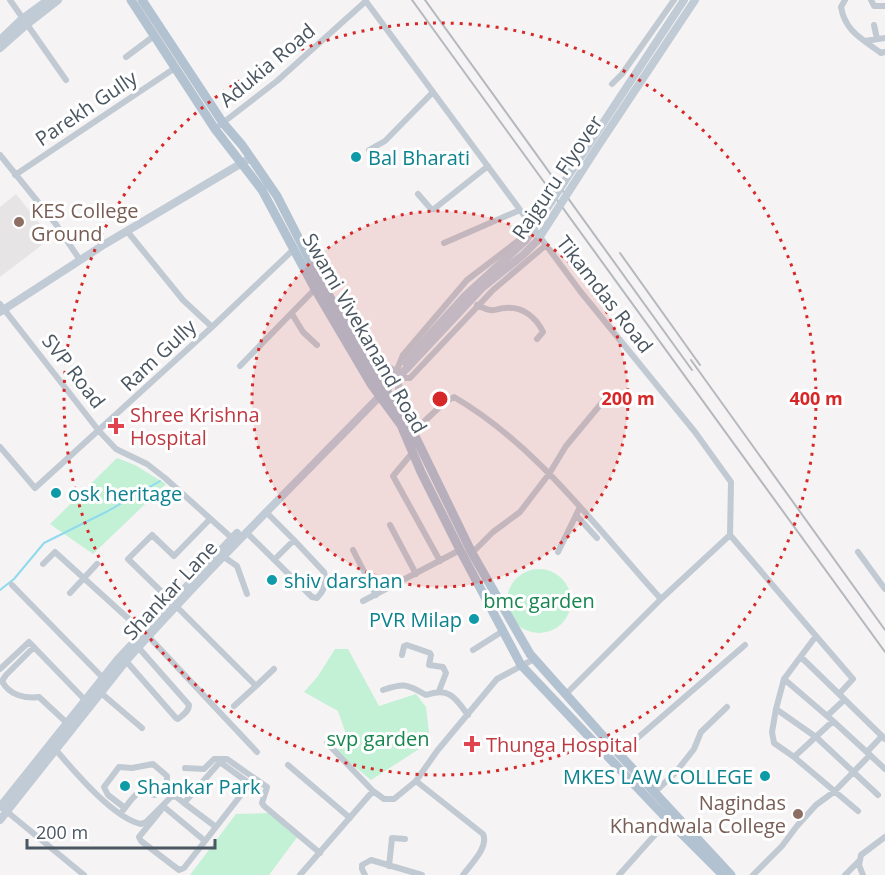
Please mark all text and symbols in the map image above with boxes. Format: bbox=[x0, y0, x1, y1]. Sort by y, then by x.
street label: Adukia Road bbox=[214, 17, 320, 113]
street label: Parekh Gully bbox=[30, 63, 143, 152]
street label: Rajguru Flyover bbox=[506, 110, 608, 244]
place label: Bal Bharati bbox=[368, 144, 470, 171]
marker: Bal Bharati bbox=[349, 150, 363, 164]
place label: KES College Ground bbox=[31, 197, 139, 247]
marker: KES College Ground bbox=[12, 215, 26, 229]
street label: Swami Vivekanand Road bbox=[297, 228, 433, 438]
street label: Tikamdas Road bbox=[551, 230, 659, 358]
street label: Ram Gully bbox=[114, 312, 202, 397]
street label: SVP Road bbox=[36, 328, 112, 414]
text: 200 m bbox=[601, 386, 655, 410]
text: 400 m bbox=[789, 386, 843, 410]
centre of rings bbox=[430, 389, 450, 409]
place label: Shree Krishna Hospital bbox=[130, 401, 260, 451]
marker: Shree Krishna Hospital bbox=[107, 417, 125, 435]
place label: osk heritage bbox=[68, 480, 182, 507]
marker: osk heritage bbox=[49, 486, 63, 500]
street label: Shankar Lane bbox=[117, 534, 223, 646]
place label: shiv darshan bbox=[284, 567, 403, 594]
marker: shiv darshan bbox=[265, 573, 279, 587]
park label: bmc garden bbox=[483, 587, 595, 614]
place label: PVR Milap bbox=[369, 606, 462, 633]
marker: PVR Milap bbox=[467, 612, 481, 626]
park label: svp garden bbox=[327, 725, 429, 752]
place label: Thunga Hospital bbox=[486, 731, 638, 758]
marker: Thunga Hospital bbox=[463, 735, 481, 753]
place label: MKES LAW COLLEGE bbox=[563, 763, 753, 790]
marker: MKES LAW COLLEGE bbox=[758, 769, 772, 783]
place label: Shankar Park bbox=[137, 773, 261, 800]
marker: Shankar Park bbox=[118, 779, 132, 793]
place label: Nagindas Khandwala College bbox=[610, 789, 786, 839]
marker: Nagindas Khandwala College bbox=[791, 807, 805, 821]
scale bar bbox=[27, 812, 214, 850]
text: 200 m bbox=[36, 820, 88, 844]

